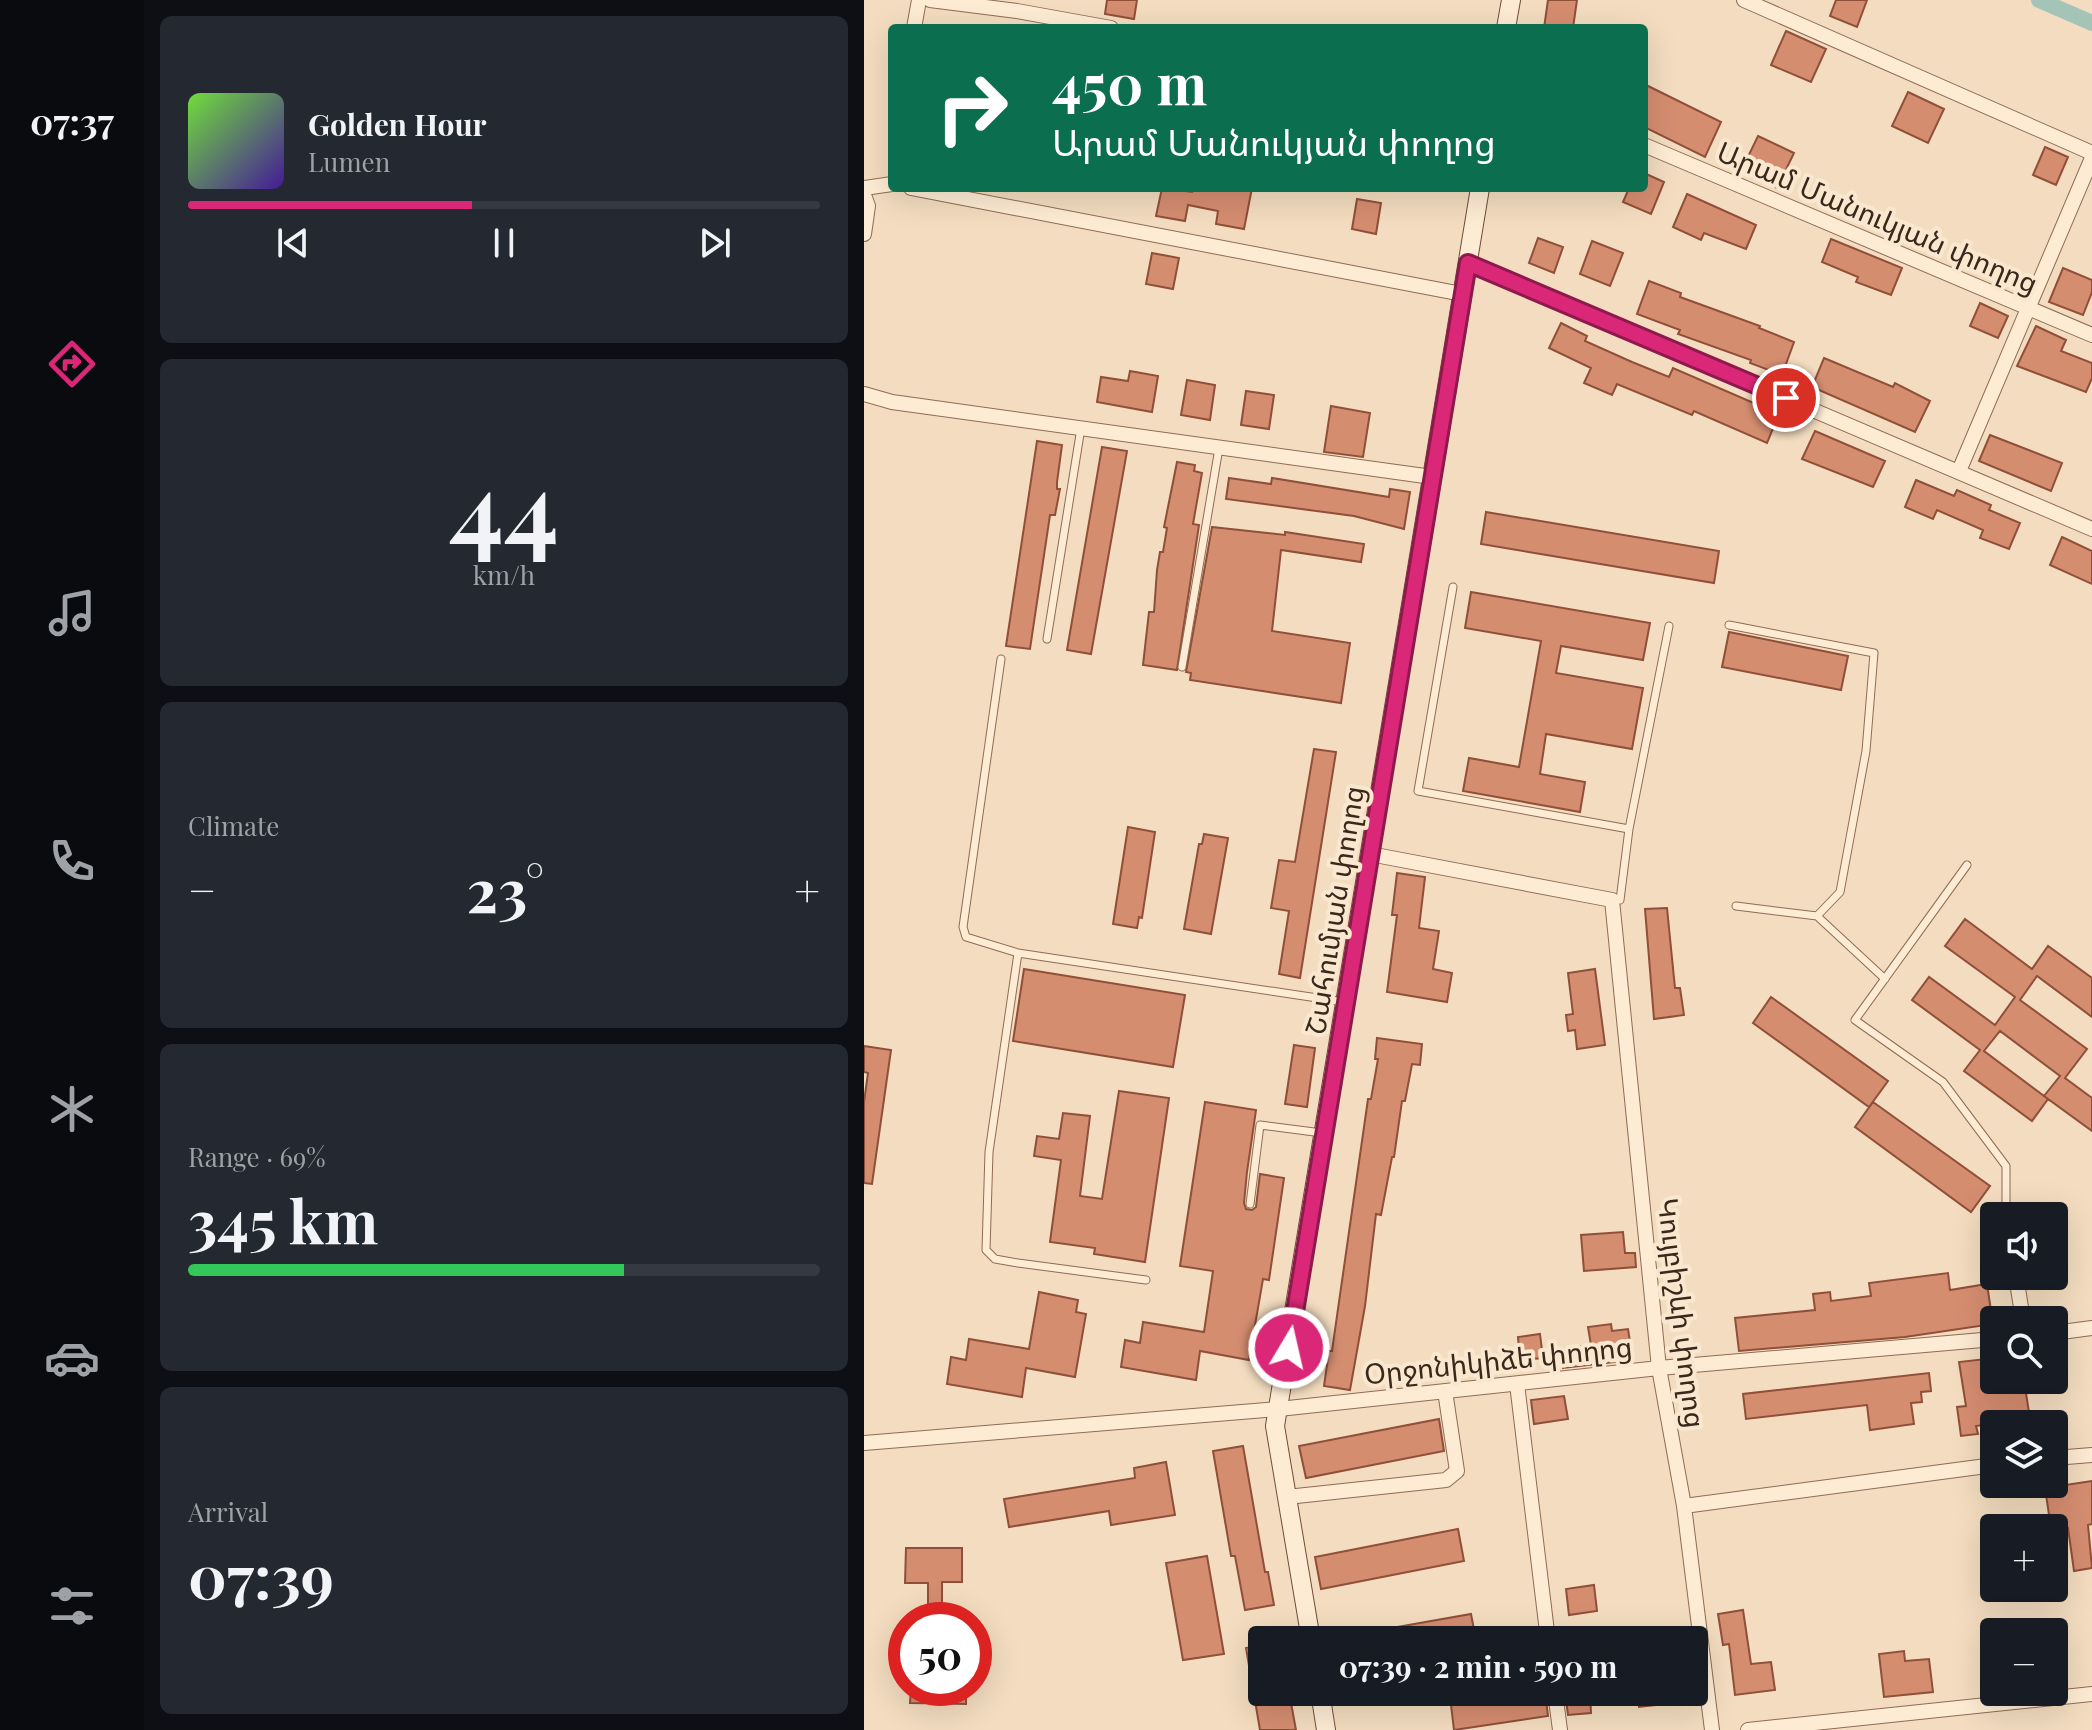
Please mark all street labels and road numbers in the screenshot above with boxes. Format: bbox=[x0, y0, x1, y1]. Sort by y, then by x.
street label: Արամ Մանուկյան փողոց bbox=[1712, 132, 2044, 300]
street label: Շահումյան փողոց bbox=[1295, 783, 1371, 1037]
street label: Կույբիշևի փողոց bbox=[1651, 1196, 1715, 1430]
street label: Օրջոնիկիձե փողոց bbox=[1362, 1327, 1634, 1391]

